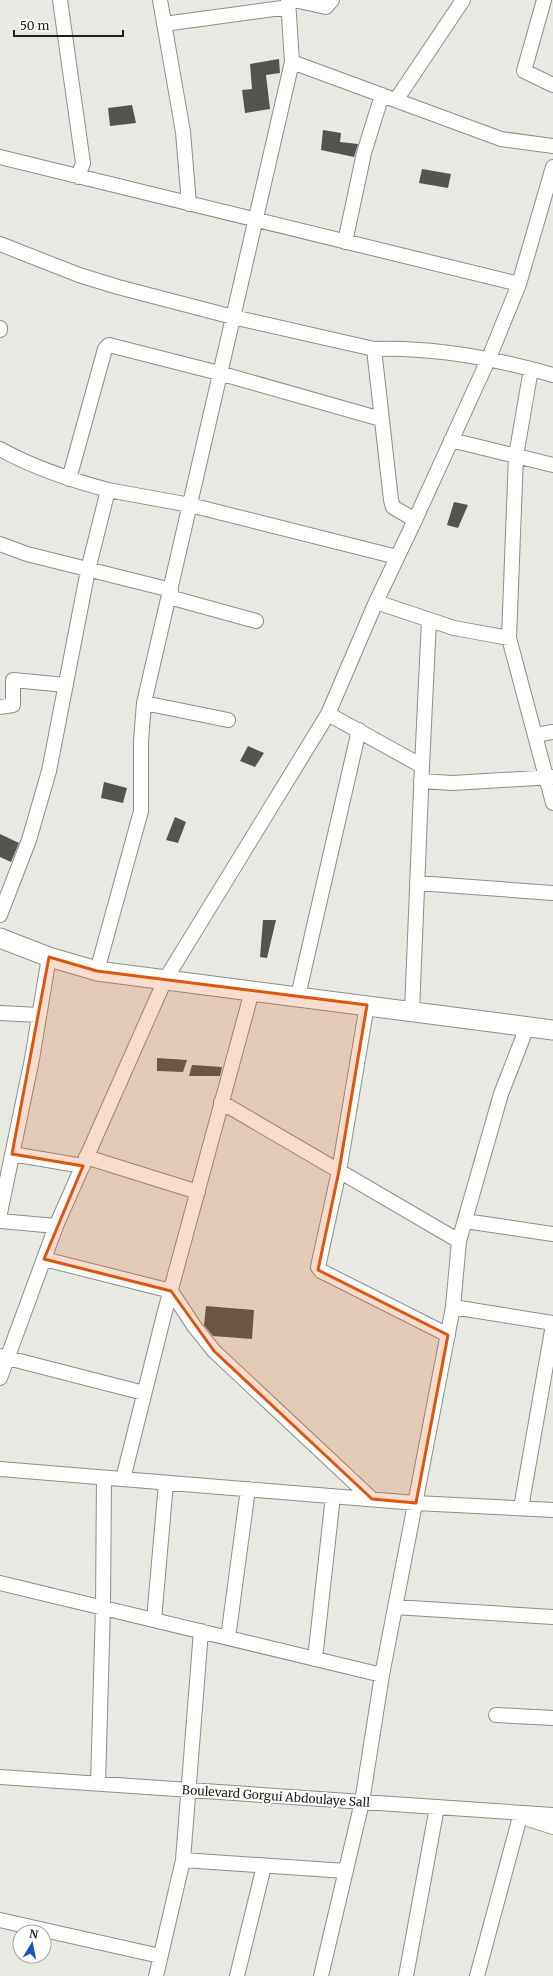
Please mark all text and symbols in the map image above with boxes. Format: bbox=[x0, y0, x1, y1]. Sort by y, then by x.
scale bar bbox=[14, 12, 123, 38]
text: 50 m bbox=[20, 18, 49, 33]
street label: Boulevard Gorgui Abdoulaye Sall bbox=[181, 1782, 371, 1810]
north arrow bbox=[12, 1924, 52, 1964]
text: N bbox=[28, 1927, 40, 1942]

